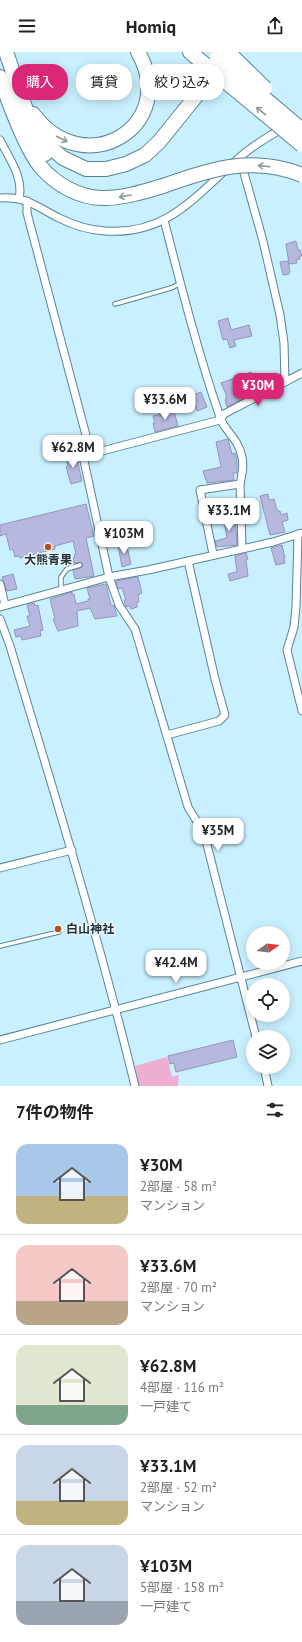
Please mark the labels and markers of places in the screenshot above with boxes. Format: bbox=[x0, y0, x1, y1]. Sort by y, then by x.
pin: ¥30M bbox=[234, 373, 282, 407]
pin: ¥33.6M bbox=[132, 387, 198, 421]
pin: ¥62.8M bbox=[40, 435, 106, 469]
pin: ¥33.1M bbox=[196, 498, 262, 532]
pin: ¥103M bbox=[96, 521, 152, 555]
marker: 大熊青果 bbox=[43, 542, 53, 552]
place label: 大熊青果 bbox=[24, 552, 72, 567]
pin: ¥35M bbox=[194, 818, 242, 852]
place label: 白山神社 bbox=[66, 921, 114, 936]
marker: 白山神社 bbox=[53, 924, 63, 934]
pin: ¥42.4M bbox=[143, 950, 209, 984]

